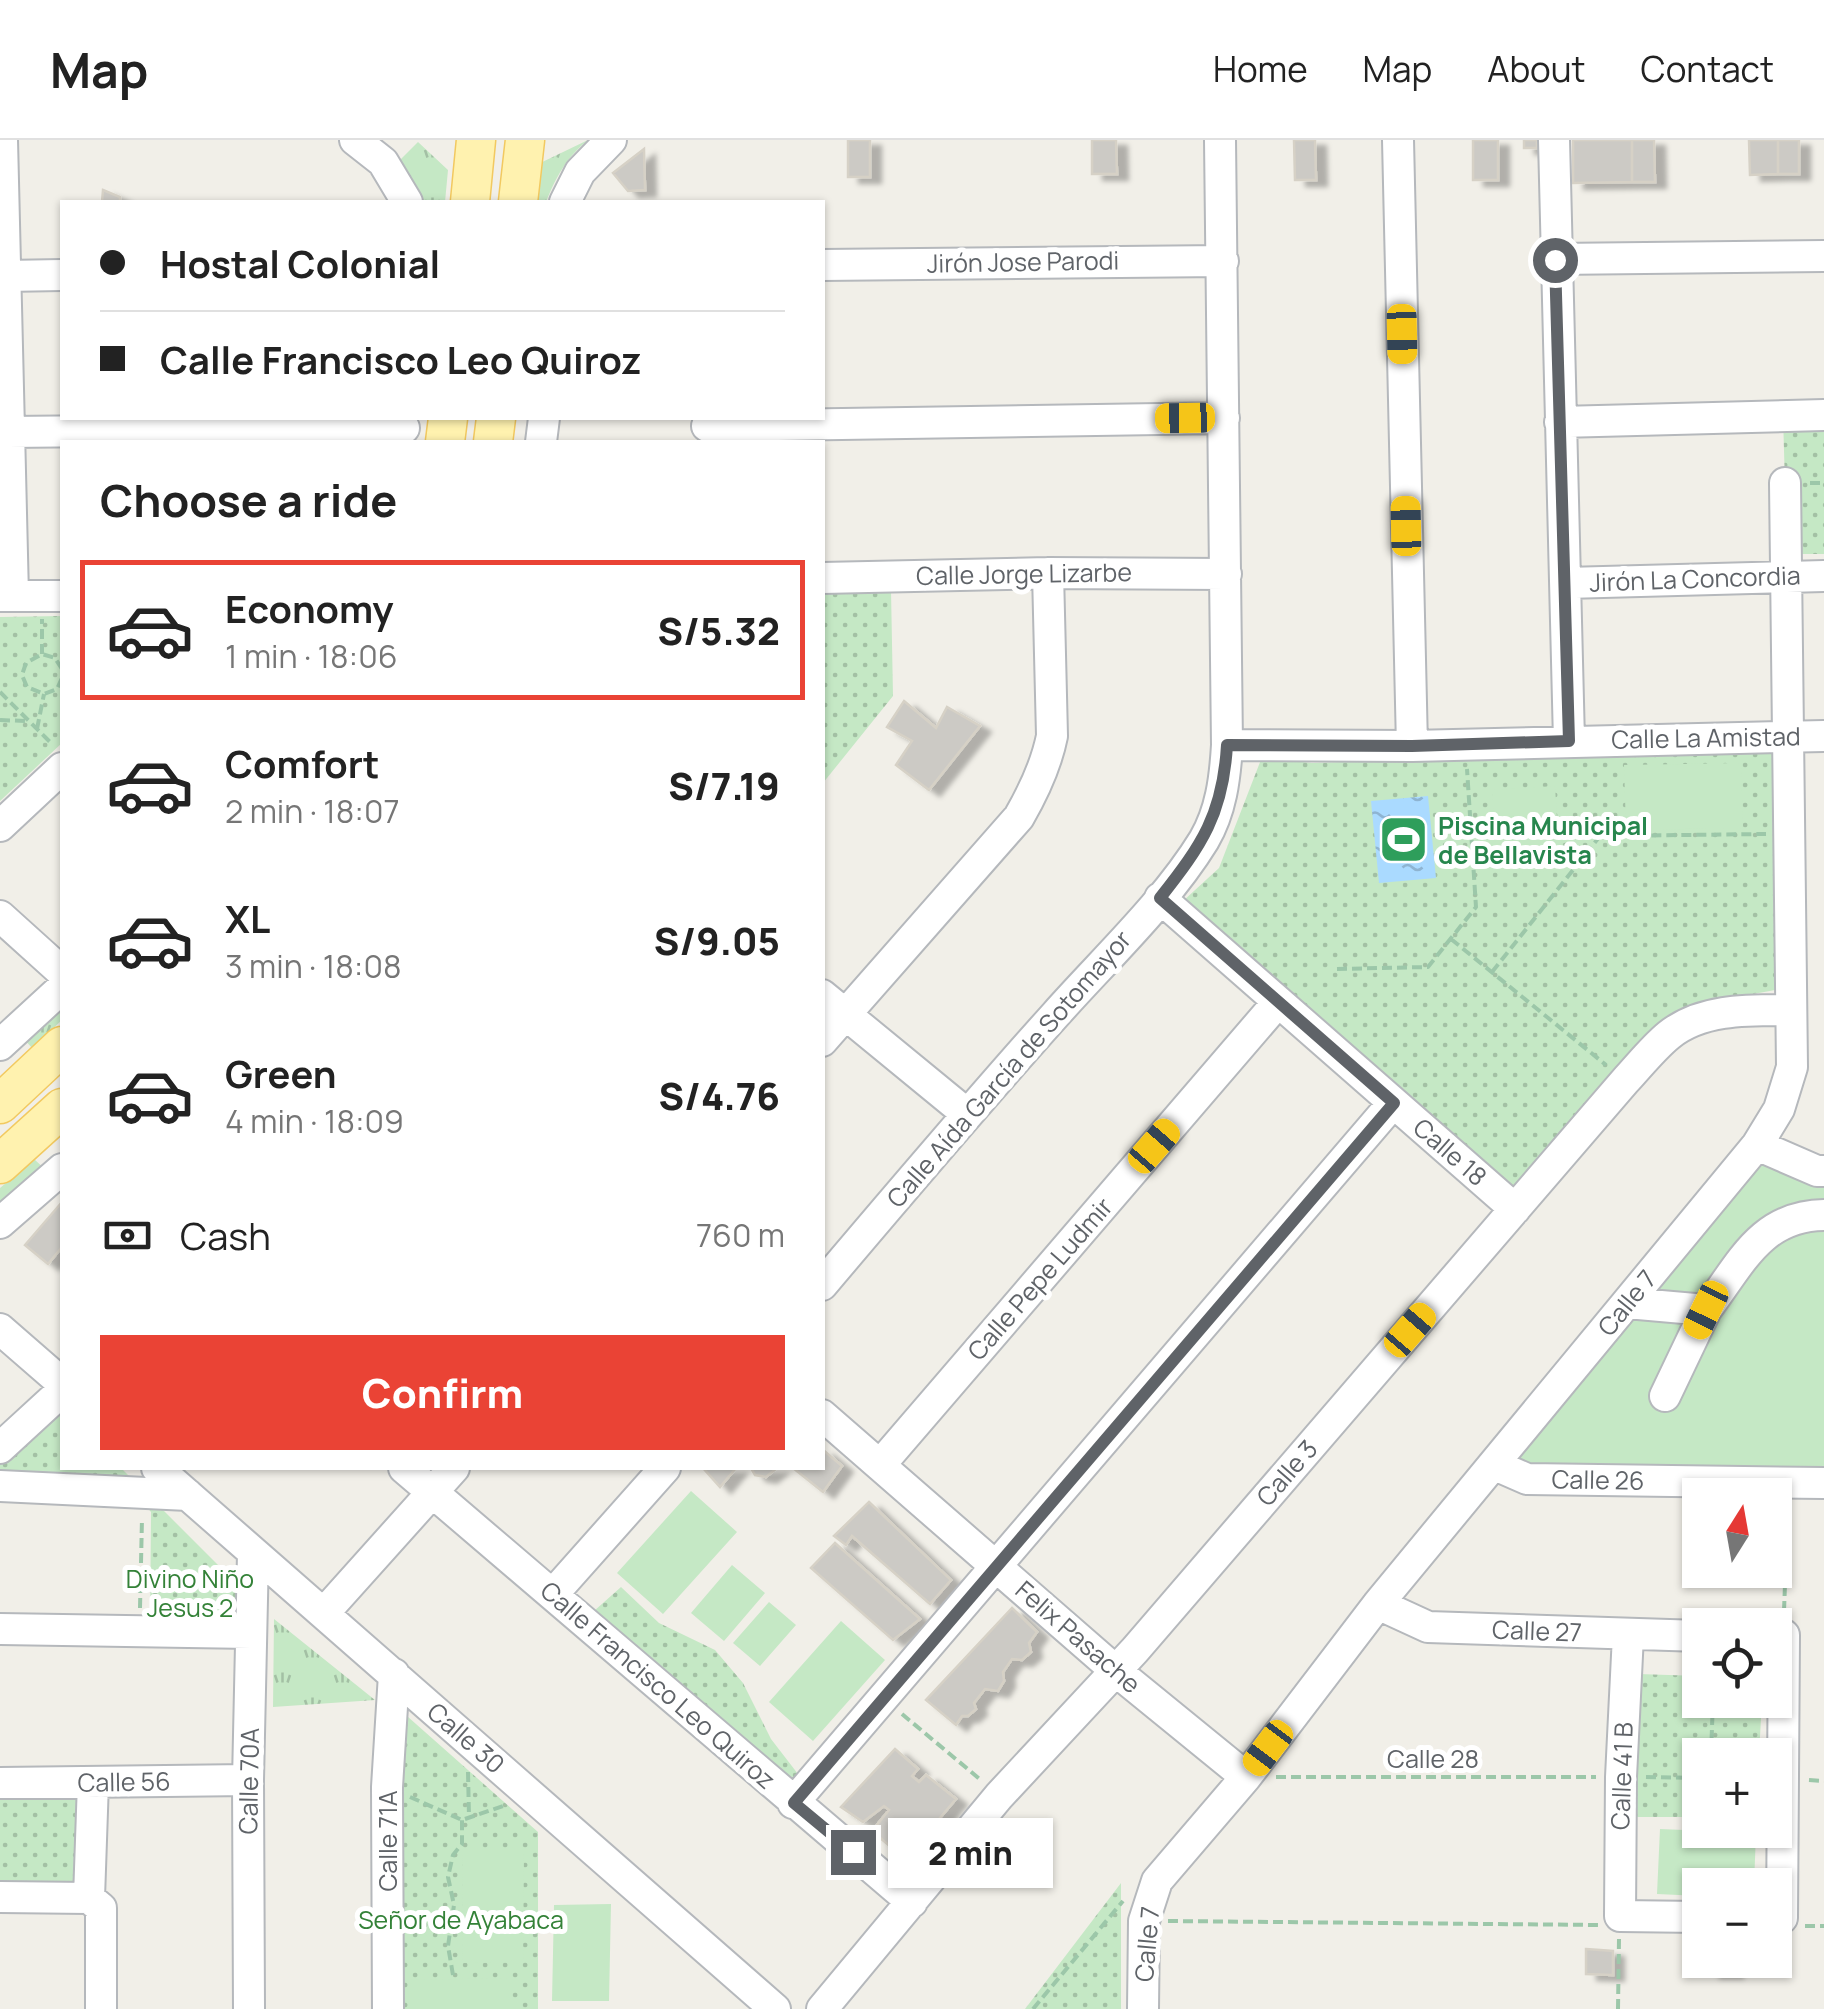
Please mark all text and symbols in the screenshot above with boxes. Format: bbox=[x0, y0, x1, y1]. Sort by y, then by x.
text: Map bbox=[50, 37, 148, 102]
text: Home bbox=[1213, 45, 1308, 93]
text: Map bbox=[1363, 45, 1432, 93]
text: About bbox=[1487, 45, 1586, 93]
text: Contact bbox=[1641, 45, 1774, 93]
text: Hostal Colonial bbox=[160, 237, 440, 289]
route start bbox=[1533, 238, 1578, 283]
street label: Jirón Jose Parodi bbox=[926, 242, 1119, 281]
car bbox=[1386, 304, 1418, 364]
text: Calle Francisco Leo Quiroz bbox=[160, 333, 642, 385]
car bbox=[1155, 402, 1215, 434]
text: Choose a ride bbox=[100, 469, 397, 531]
car bbox=[1390, 496, 1422, 556]
street label: Calle Jorge Lizarbe bbox=[916, 554, 1132, 593]
street label: Jirón La Concordia bbox=[1589, 557, 1801, 600]
text: Economy bbox=[225, 582, 394, 634]
icon: car bbox=[105, 585, 195, 675]
text: S/5.32 bbox=[658, 604, 780, 656]
text: 1 min · 18:06 bbox=[225, 634, 398, 678]
street label: Calle La Amistad bbox=[1611, 718, 1801, 757]
text: Comfort bbox=[225, 737, 379, 789]
icon: car bbox=[105, 740, 195, 830]
text: S/7.19 bbox=[668, 759, 780, 811]
text: 2 min · 18:07 bbox=[225, 789, 400, 833]
place label: Piscina Municipal de Bellavista bbox=[1438, 808, 1648, 872]
sports icon: Piscina Municipal de Bellavista bbox=[1377, 814, 1429, 866]
text: XL bbox=[225, 892, 270, 944]
icon: car bbox=[105, 895, 195, 985]
text: S/9.05 bbox=[654, 914, 780, 966]
street label: Calle Aída García de Sotomayor bbox=[878, 923, 1139, 1215]
text: 3 min · 18:08 bbox=[225, 944, 401, 988]
text: Green bbox=[225, 1047, 337, 1099]
icon: car bbox=[105, 1050, 195, 1140]
text: S/4.76 bbox=[658, 1069, 780, 1121]
text: 4 min · 18:09 bbox=[225, 1099, 404, 1143]
street label: Calle 18 bbox=[1406, 1110, 1495, 1193]
car bbox=[1123, 1114, 1185, 1178]
street label: Calle Pepe Ludmir bbox=[959, 1190, 1120, 1368]
icon: cash bbox=[100, 1208, 155, 1263]
text: Cash bbox=[180, 1209, 271, 1261]
text: 760 m bbox=[696, 1213, 785, 1257]
street label: Calle 7 bbox=[1589, 1262, 1664, 1343]
car bbox=[1679, 1276, 1733, 1344]
car bbox=[1379, 1298, 1441, 1362]
button: Confirm bbox=[100, 1335, 785, 1450]
street label: Calle 3 bbox=[1248, 1432, 1325, 1513]
street label: Calle 26 bbox=[1551, 1461, 1645, 1498]
north arrow bbox=[1682, 1478, 1792, 1588]
map controls bbox=[1682, 1478, 1792, 1978]
park label: Divino Niño Jesus 2 bbox=[126, 1561, 254, 1625]
street label: Felix Pasache bbox=[1008, 1572, 1148, 1701]
street label: Calle Francisco Leo Quiroz bbox=[533, 1573, 783, 1796]
button: locate bbox=[1682, 1608, 1792, 1718]
street label: Calle 27 bbox=[1491, 1611, 1583, 1650]
street label: Calle 30 bbox=[420, 1694, 513, 1781]
car bbox=[1238, 1715, 1298, 1781]
street label: Calle 41 B bbox=[1602, 1721, 1641, 1831]
street label: Calle 70A bbox=[230, 1727, 267, 1835]
button: + bbox=[1682, 1738, 1792, 1848]
street label: Calle 28 bbox=[1387, 1741, 1479, 1776]
street label: Calle 56 bbox=[77, 1763, 171, 1800]
street label: Calle 71A bbox=[370, 1790, 405, 1892]
callout: 2 min bbox=[888, 1817, 1053, 1887]
route end bbox=[831, 1830, 876, 1875]
text: 2 min bbox=[928, 1831, 1013, 1875]
button: − bbox=[1682, 1868, 1792, 1978]
park label: Señor de Ayabaca bbox=[358, 1902, 564, 1937]
street label: Calle 7 bbox=[1126, 1905, 1167, 1983]

